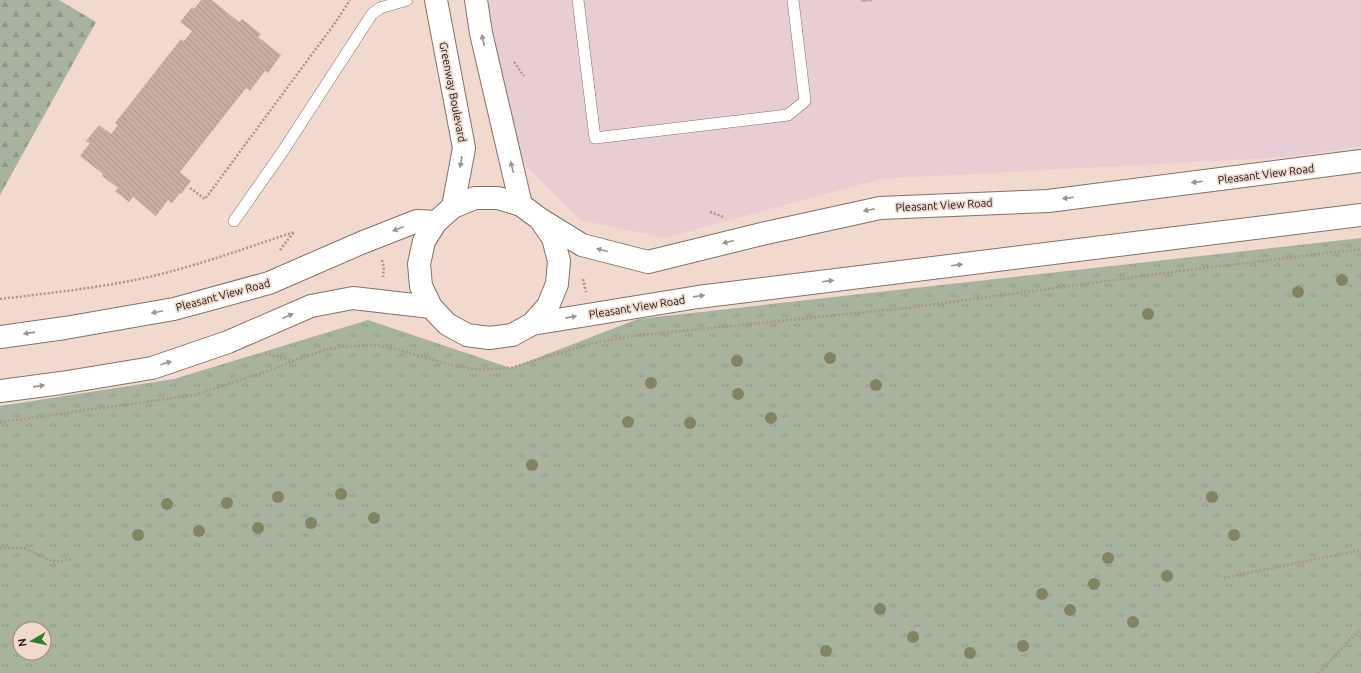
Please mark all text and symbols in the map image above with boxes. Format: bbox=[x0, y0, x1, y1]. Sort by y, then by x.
one-way arrow bbox=[479, 34, 485, 46]
street label: Greenway Boulevard bbox=[437, 41, 469, 143]
one-way arrow bbox=[458, 156, 464, 168]
one-way arrow bbox=[508, 161, 514, 173]
street label: Pleasant View Road bbox=[1217, 162, 1315, 186]
one-way arrow bbox=[1191, 179, 1203, 185]
one-way arrow bbox=[1062, 195, 1074, 201]
street label: Pleasant View Road bbox=[895, 196, 993, 214]
one-way arrow bbox=[863, 208, 875, 214]
one-way arrow bbox=[392, 226, 404, 232]
one-way arrow bbox=[722, 240, 734, 246]
one-way arrow bbox=[595, 246, 608, 252]
one-way arrow bbox=[951, 262, 963, 268]
street label: Pleasant View Road bbox=[174, 277, 272, 313]
one-way arrow bbox=[822, 277, 834, 284]
street label: Pleasant View Road bbox=[588, 293, 686, 321]
one-way arrow bbox=[693, 293, 705, 300]
one-way arrow bbox=[151, 309, 163, 315]
one-way arrow bbox=[282, 313, 293, 319]
one-way arrow bbox=[565, 314, 577, 320]
one-way arrow bbox=[23, 330, 35, 336]
one-way arrow bbox=[161, 359, 173, 365]
one-way arrow bbox=[33, 382, 45, 389]
north arrow bbox=[12, 621, 52, 661]
text: N bbox=[16, 638, 29, 648]

